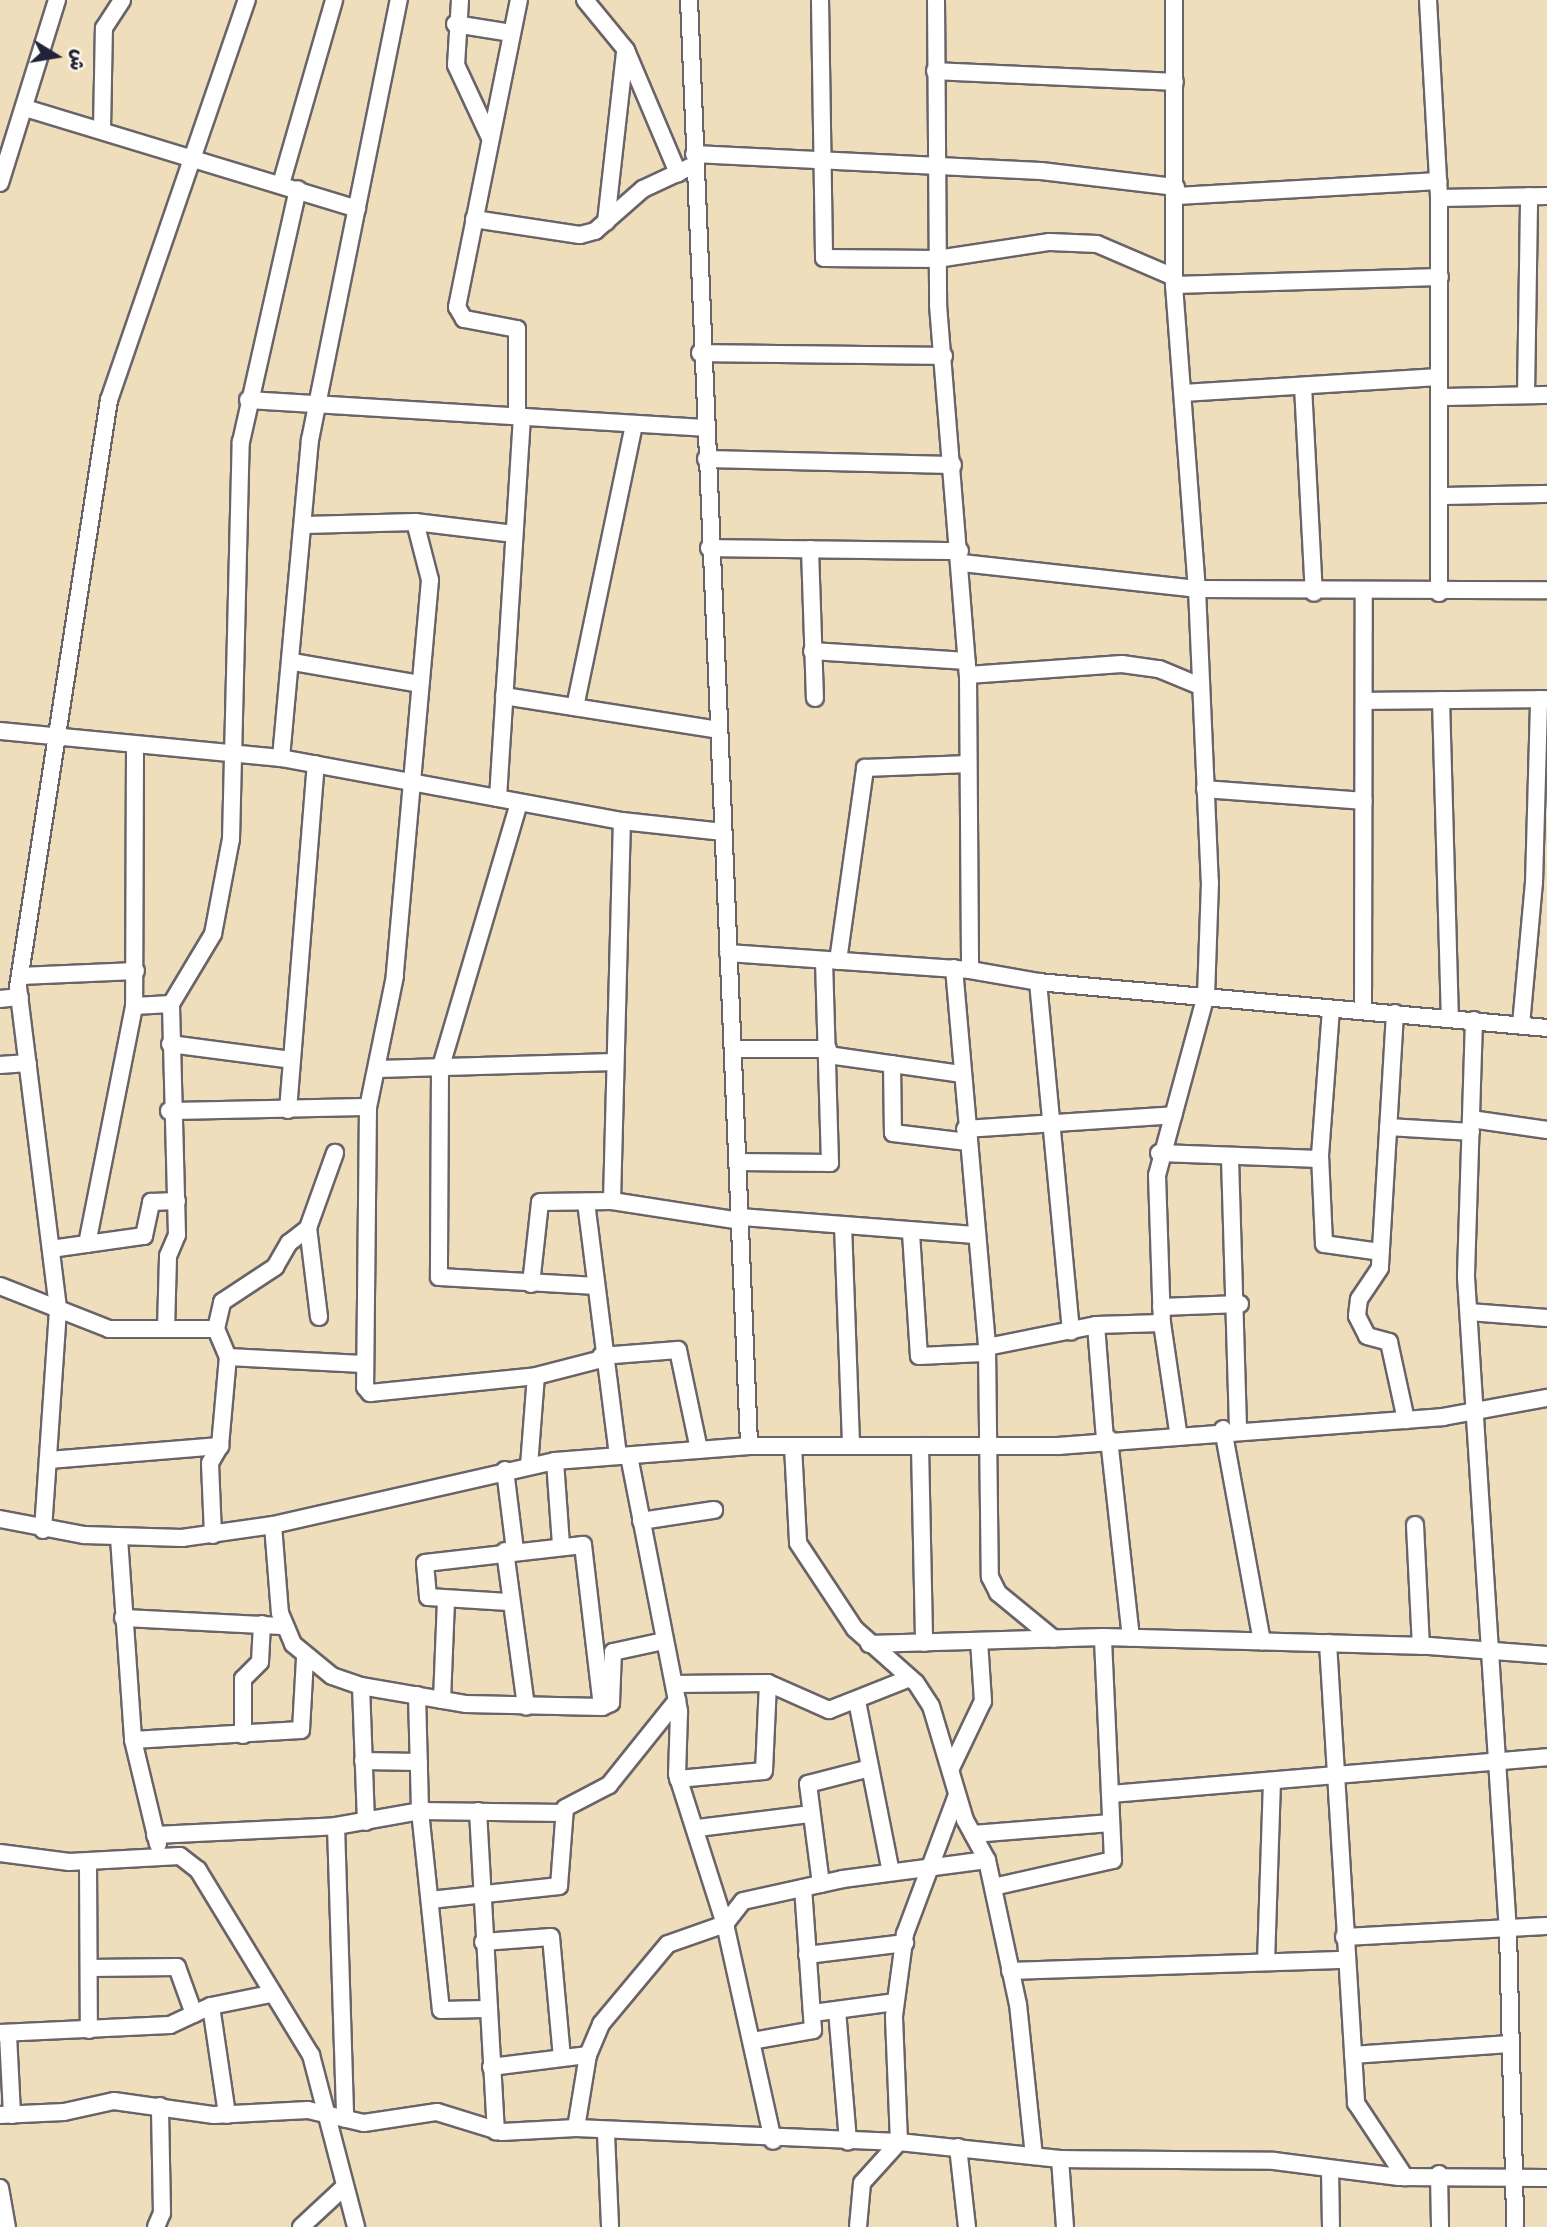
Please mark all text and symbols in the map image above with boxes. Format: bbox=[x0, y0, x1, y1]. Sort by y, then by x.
north arrow bbox=[21, 21, 91, 91]
text: ش bbox=[63, 47, 91, 73]

